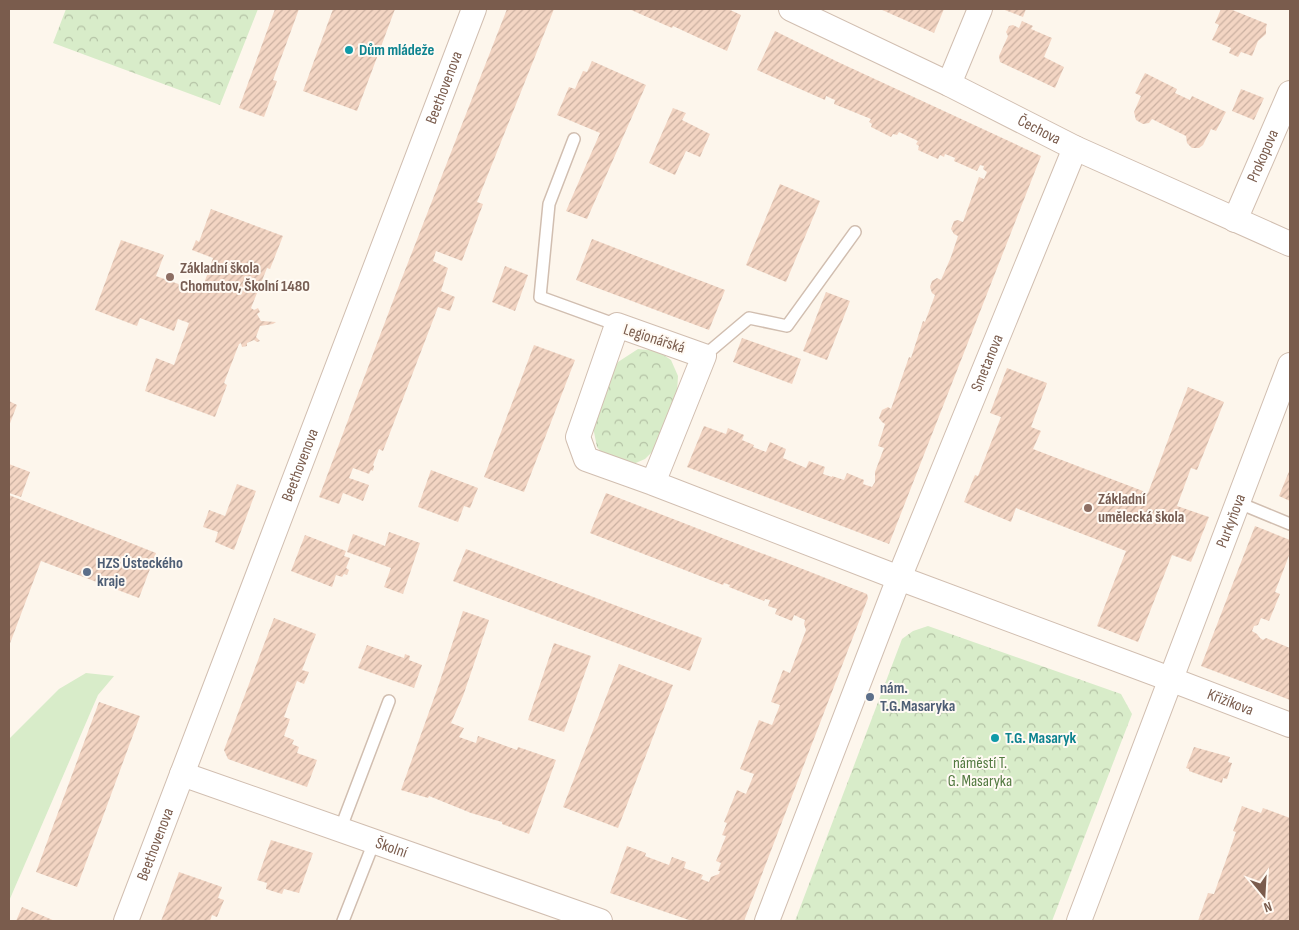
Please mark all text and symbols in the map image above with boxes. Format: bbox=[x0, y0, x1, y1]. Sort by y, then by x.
place label: Dům mládeže bbox=[359, 41, 435, 60]
marker: Dům mládeže bbox=[343, 44, 355, 56]
street label: Beethovenova bbox=[422, 49, 466, 127]
street label: Čechova bbox=[1014, 111, 1064, 149]
street label: Prokopova bbox=[1243, 127, 1283, 185]
place label: Základní škola Chomutov, Školní 1480 bbox=[180, 259, 310, 296]
marker: Základní škola Chomutov, Školní 1480 bbox=[164, 271, 176, 283]
street label: Legionářská bbox=[621, 320, 687, 358]
street label: Smetanova bbox=[967, 331, 1007, 394]
street label: Beethovenova bbox=[278, 426, 322, 504]
place label: Základní umělecká škola bbox=[1098, 490, 1184, 527]
street label: Purkyňova bbox=[1212, 491, 1250, 550]
marker: Základní umělecká škola bbox=[1082, 502, 1094, 514]
place label: HZS Ústeckého kraje bbox=[97, 554, 183, 591]
marker: HZS Ústeckého kraje bbox=[81, 566, 93, 578]
place label: nám. T.G.Masaryka bbox=[880, 679, 955, 716]
street label: Křižíkova bbox=[1205, 685, 1256, 720]
marker: nám. T.G.Masaryka bbox=[864, 691, 876, 703]
place label: T.G. Masaryk bbox=[1005, 729, 1077, 748]
marker: T.G. Masaryk bbox=[989, 732, 1001, 744]
park label: náměstí T. G. Masaryka bbox=[948, 754, 1012, 791]
street label: Beethovenova bbox=[133, 805, 178, 883]
street label: Školní bbox=[373, 833, 410, 862]
north arrow bbox=[1239, 870, 1289, 920]
text: N bbox=[1262, 898, 1274, 916]

